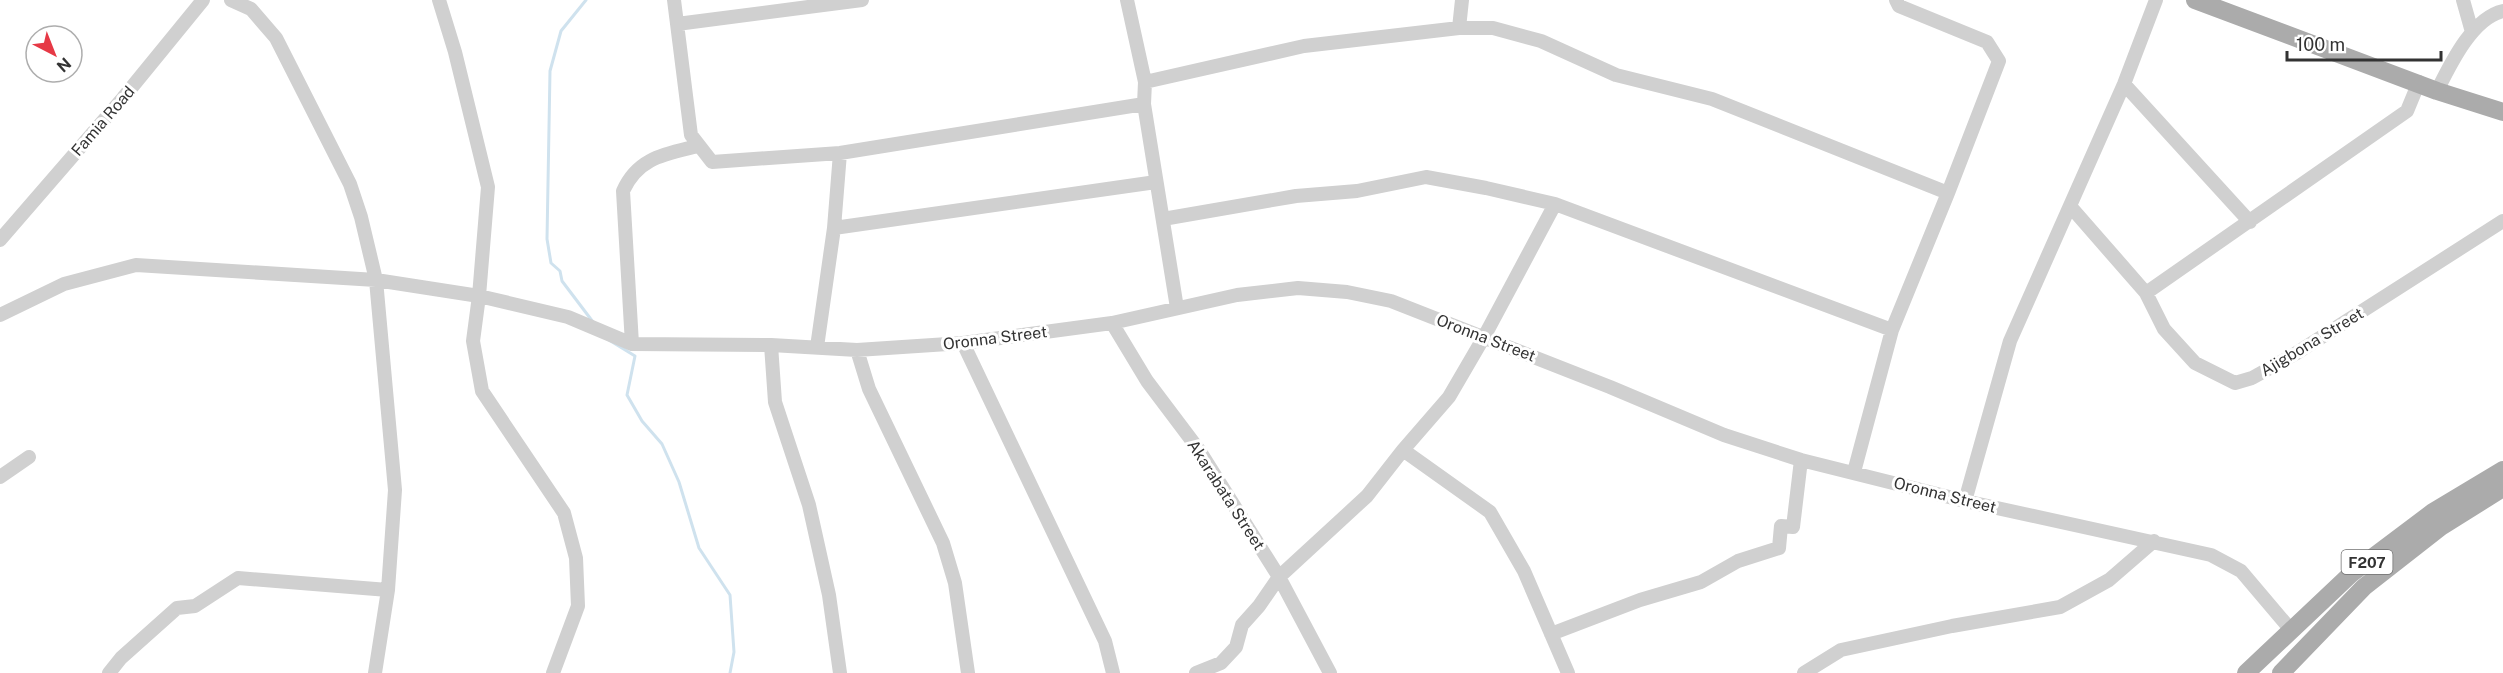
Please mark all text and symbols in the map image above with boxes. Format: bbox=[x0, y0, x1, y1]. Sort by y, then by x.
north arrow bbox=[24, 24, 84, 84]
scale bar bbox=[2287, 24, 2442, 62]
text: 100 m bbox=[2296, 34, 2345, 55]
text: N bbox=[53, 54, 75, 76]
street label: Famia Road bbox=[67, 82, 139, 160]
street label: Ajigbona Street bbox=[2257, 304, 2367, 380]
street label: Oronna Street bbox=[1434, 310, 1538, 366]
street label: Oronna Street bbox=[942, 322, 1048, 354]
street label: Akarabata Street bbox=[1183, 436, 1269, 554]
street label: Oronna Street bbox=[1892, 473, 1998, 517]
road number: F207 bbox=[2342, 550, 2392, 574]

